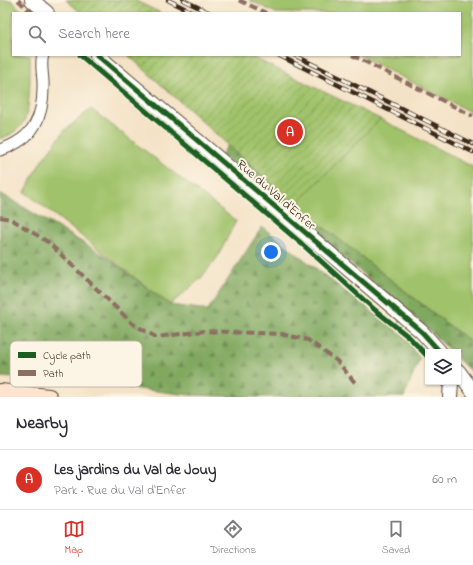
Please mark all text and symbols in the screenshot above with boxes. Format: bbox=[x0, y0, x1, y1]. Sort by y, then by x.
search box bbox=[12, 12, 461, 56]
icon: search bbox=[26, 23, 48, 45]
text: Search here bbox=[58, 23, 130, 45]
pin: A bbox=[277, 117, 303, 147]
street label: Rue du Val d'Enfer bbox=[232, 155, 320, 235]
your location bbox=[261, 242, 281, 262]
legend bbox=[10, 341, 142, 387]
text: Cycle path bbox=[43, 348, 91, 365]
map controls bbox=[425, 349, 461, 385]
button: layers bbox=[425, 349, 461, 385]
text: Path bbox=[43, 366, 64, 382]
text: Nearby bbox=[16, 411, 68, 436]
text: Les jardins du Val de Jouy bbox=[54, 459, 216, 481]
text: A bbox=[25, 470, 33, 489]
text: 60 m bbox=[432, 470, 457, 489]
text: Park · Rue du Val d'Enfer bbox=[54, 481, 186, 500]
tab: Map bbox=[63, 518, 85, 558]
tab: Directions bbox=[210, 518, 256, 558]
tab: Saved bbox=[382, 518, 410, 558]

